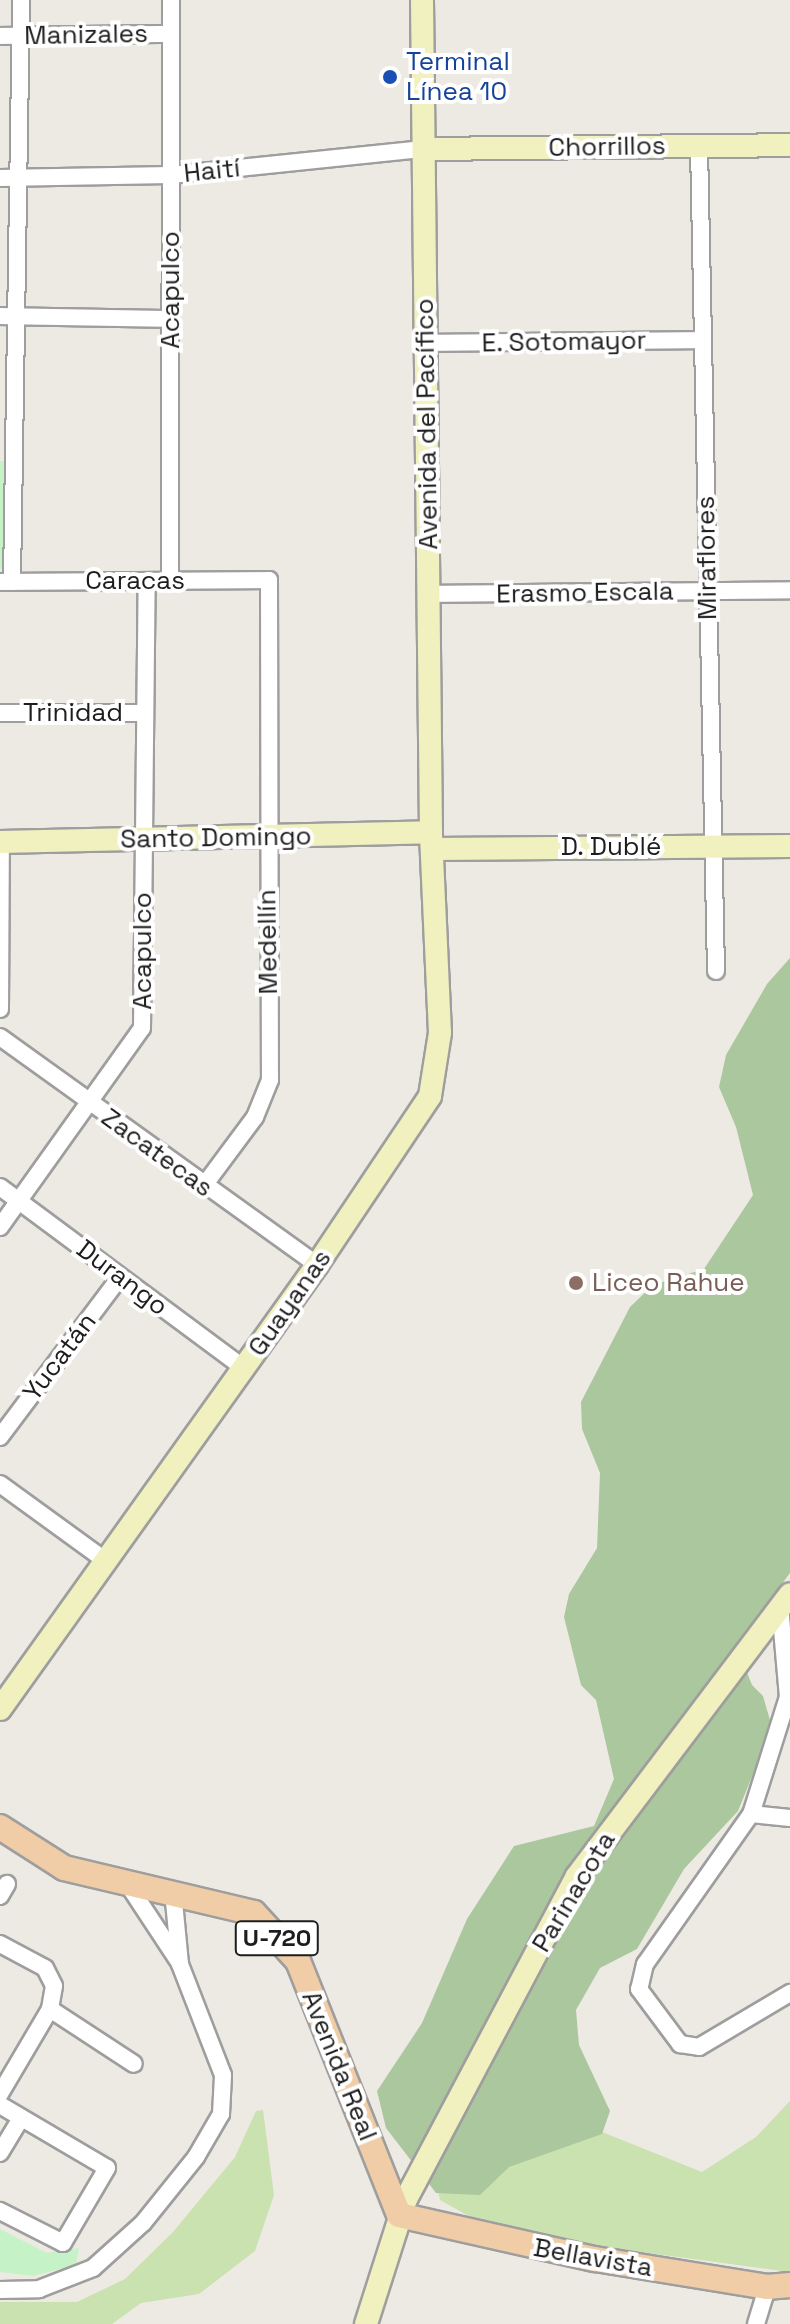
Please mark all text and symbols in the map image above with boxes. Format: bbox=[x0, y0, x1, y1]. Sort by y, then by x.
street label: Manizales bbox=[24, 18, 148, 52]
place label: Terminal Línea 10 bbox=[406, 46, 510, 108]
marker: Terminal Línea 10 bbox=[381, 68, 399, 86]
street label: Chorrillos bbox=[548, 130, 666, 164]
street label: Haití bbox=[182, 153, 242, 189]
street label: Acapulco bbox=[155, 231, 187, 349]
street label: Avenida del Pacífico bbox=[409, 298, 445, 550]
street label: E. Sotomayor bbox=[481, 325, 647, 359]
street label: Miraflores bbox=[690, 496, 724, 620]
street label: Caracas bbox=[85, 565, 185, 597]
street label: Erasmo Escala bbox=[496, 576, 674, 610]
street label: Trinidad bbox=[23, 697, 123, 729]
street label: Santo Domingo bbox=[120, 821, 312, 855]
street label: D. Dublé bbox=[560, 831, 662, 863]
street label: Medellín bbox=[251, 889, 285, 995]
street label: Acapulco bbox=[127, 892, 159, 1010]
street label: Zacatecas bbox=[95, 1102, 219, 1204]
street label: Durango bbox=[70, 1234, 174, 1322]
street label: Guayanas bbox=[242, 1244, 338, 1362]
place label: Liceo Rahue bbox=[592, 1267, 745, 1299]
marker: Liceo Rahue bbox=[567, 1274, 585, 1292]
street label: Yucatán bbox=[17, 1307, 103, 1407]
street label: Parinacota bbox=[526, 1826, 622, 1958]
road number: U-720 bbox=[233, 1918, 321, 1958]
street label: Avenida Real bbox=[295, 1987, 383, 2145]
street label: Bellavista bbox=[531, 2232, 655, 2284]

